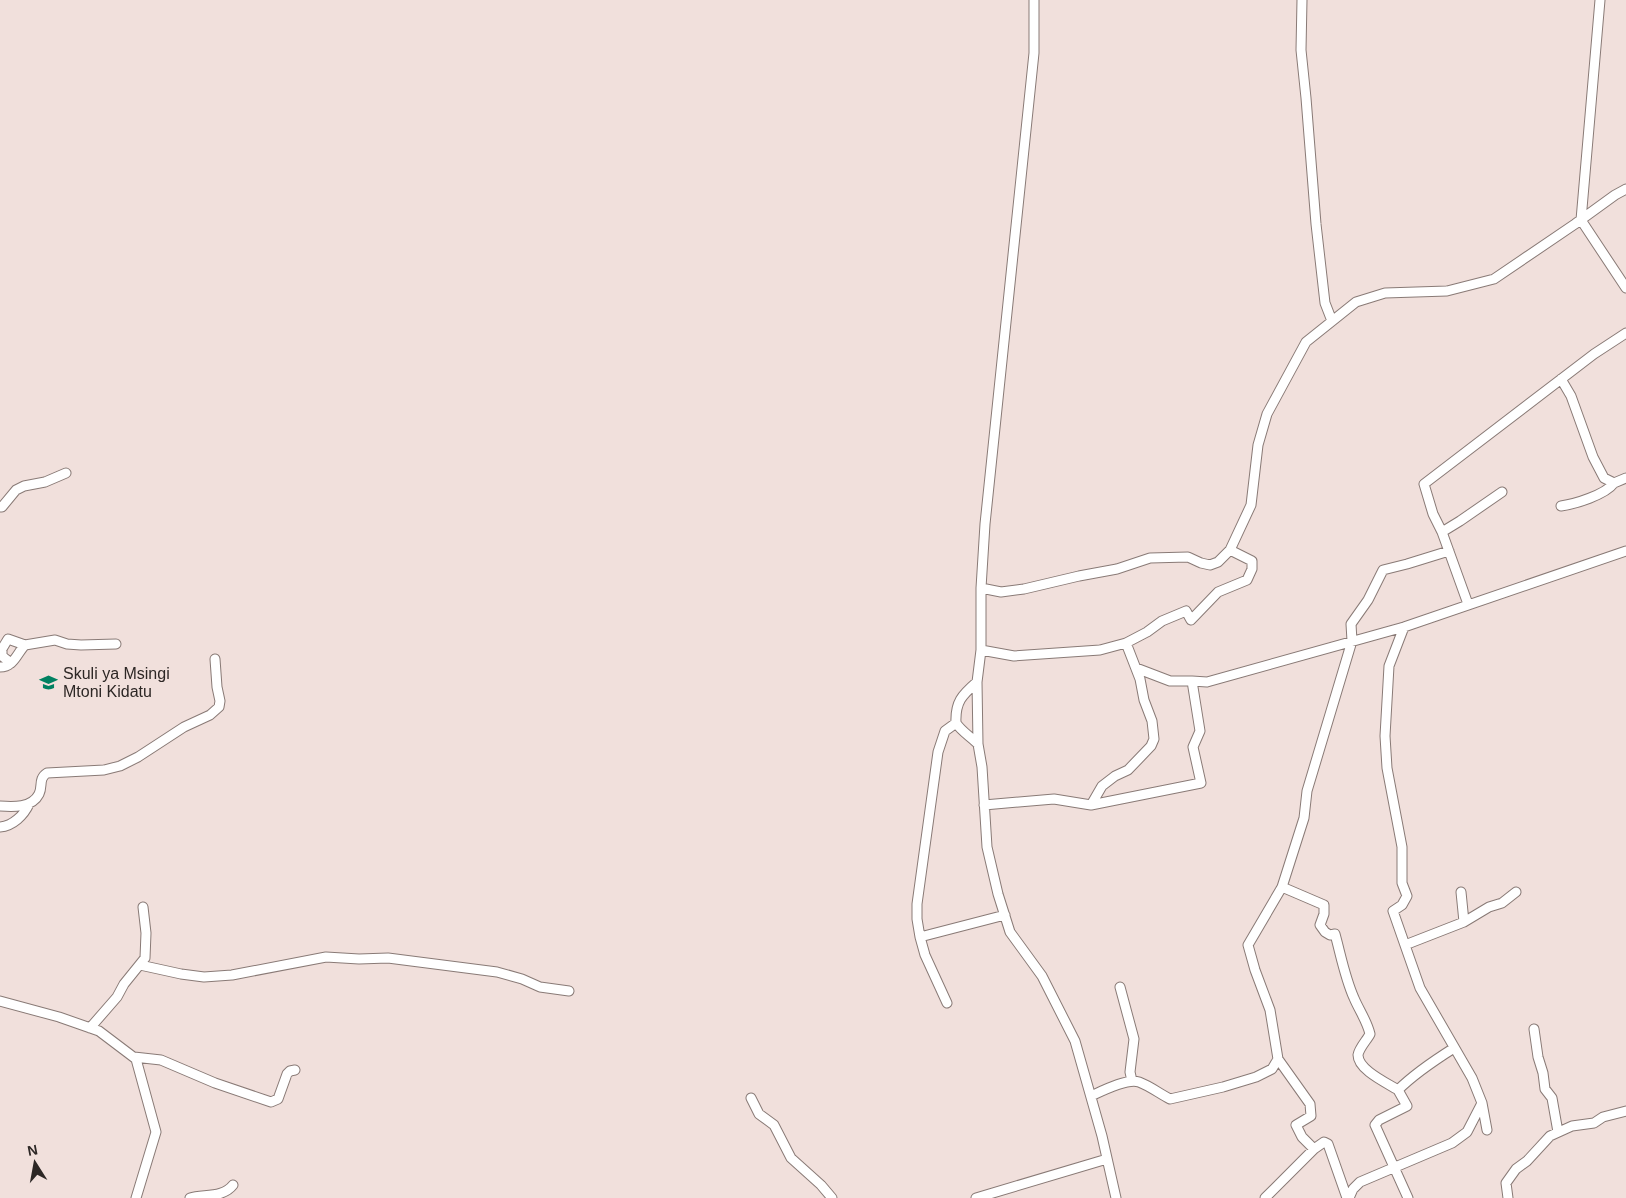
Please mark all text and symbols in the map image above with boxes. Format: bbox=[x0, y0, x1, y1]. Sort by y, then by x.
place label: Skuli ya Msingi Mtoni Kidatu bbox=[63, 665, 170, 700]
school or university icon: Skuli ya Msingi Mtoni Kidatu bbox=[39, 672, 59, 692]
north arrow bbox=[10, 1138, 60, 1188]
text: N bbox=[26, 1141, 39, 1159]

